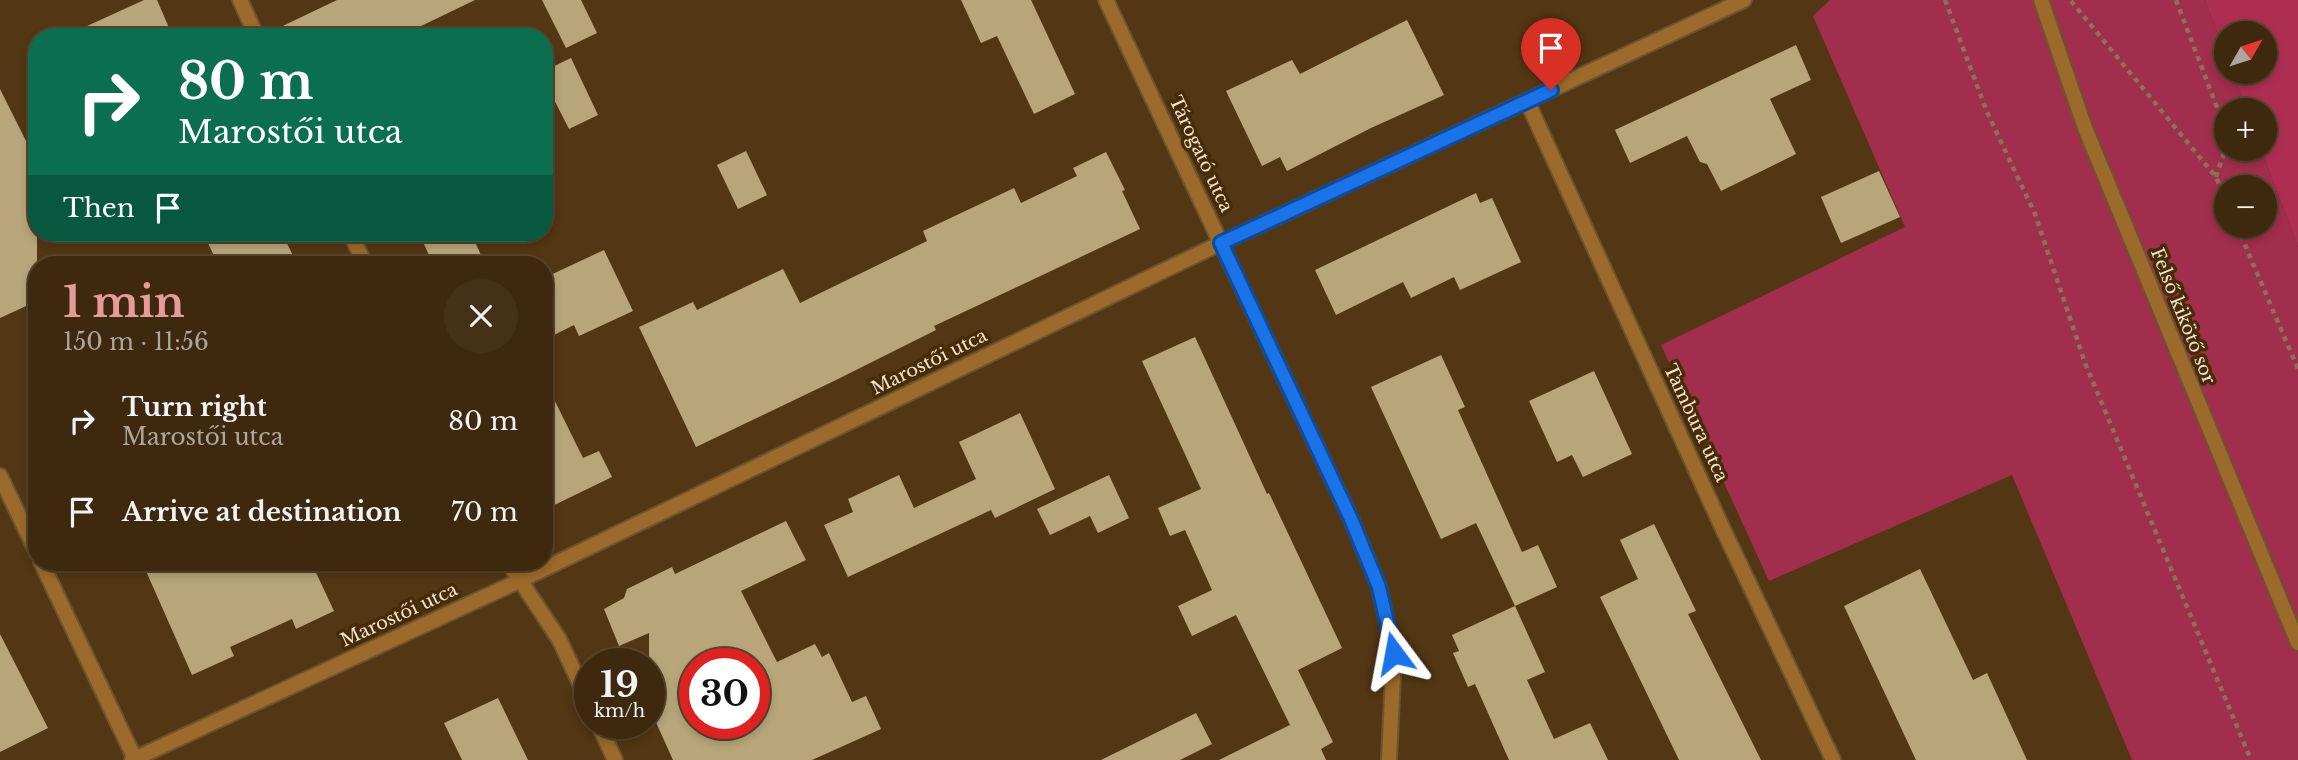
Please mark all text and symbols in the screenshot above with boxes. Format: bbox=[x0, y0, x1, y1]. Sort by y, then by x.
pin bbox=[1521, 18, 1581, 90]
north arrow bbox=[2214, 21, 2277, 84]
map controls bbox=[2214, 21, 2277, 238]
icon: arrive bbox=[1532, 29, 1570, 67]
text: 80 m bbox=[178, 51, 313, 112]
icon: right bbox=[63, 56, 154, 147]
street label: Tárogató utca bbox=[1164, 92, 1238, 216]
button: + bbox=[2214, 98, 2277, 161]
text: Marostői utca bbox=[178, 112, 403, 152]
button: − bbox=[2214, 175, 2277, 238]
icon: arrive bbox=[149, 189, 187, 227]
text: Then bbox=[63, 192, 135, 224]
street label: Felső kikötő sor bbox=[2146, 245, 2220, 387]
text: 1 min bbox=[63, 276, 185, 328]
button: close bbox=[444, 279, 518, 353]
street label: Marostői utca bbox=[867, 324, 991, 400]
text: 150 m · 11:56 bbox=[63, 328, 209, 356]
street label: Tambura utca bbox=[1659, 360, 1733, 486]
text: Turn right bbox=[122, 391, 267, 423]
icon: right bbox=[63, 402, 101, 440]
text: 80 m bbox=[448, 405, 518, 437]
text: Marostői utca bbox=[122, 423, 283, 451]
icon: arrive bbox=[63, 493, 101, 531]
text: Arrive at destination bbox=[122, 496, 402, 528]
text: 70 m bbox=[451, 496, 518, 528]
street label: Marostői utca bbox=[337, 578, 461, 652]
position arrow bbox=[1357, 616, 1431, 690]
speed limit sign: 30 bbox=[679, 648, 770, 739]
text: 19 bbox=[600, 663, 639, 706]
text: km/h bbox=[594, 700, 645, 722]

